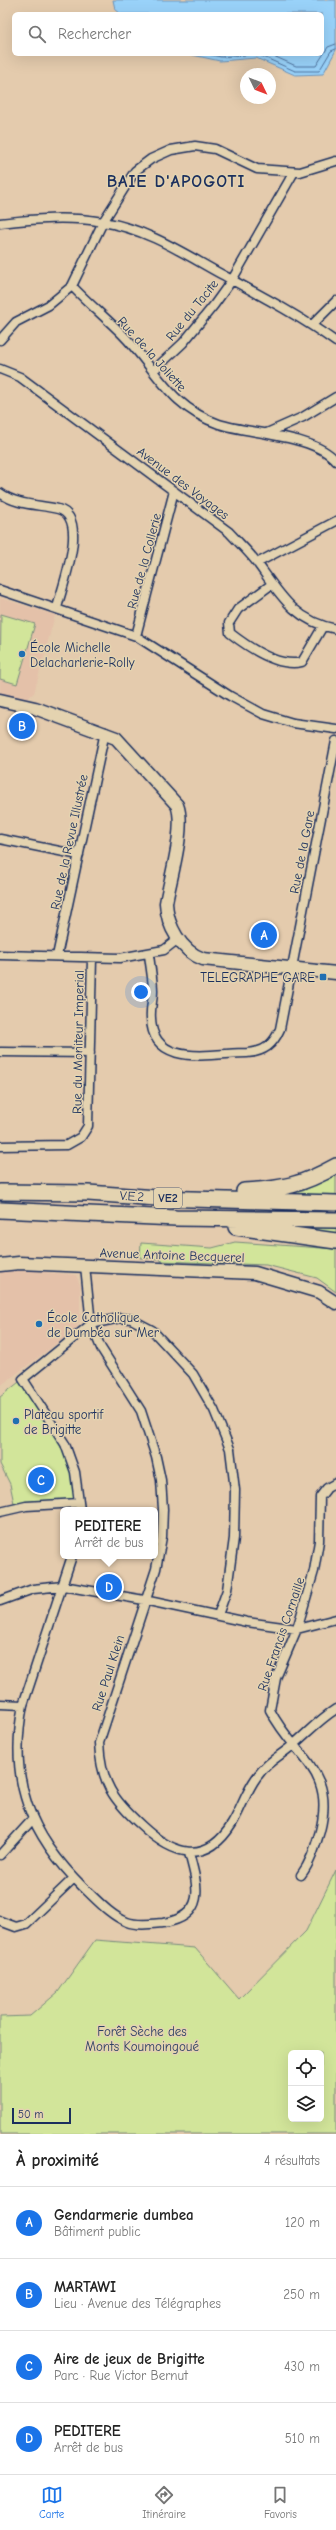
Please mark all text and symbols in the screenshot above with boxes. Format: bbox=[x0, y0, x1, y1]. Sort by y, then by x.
search box bbox=[12, 12, 324, 56]
icon: search bbox=[26, 23, 48, 45]
text: Rechercher bbox=[58, 25, 131, 43]
north arrow bbox=[240, 68, 276, 104]
district label: BAIE D'APOGOTI bbox=[107, 172, 245, 191]
street label: Rue du Tacite bbox=[163, 276, 222, 344]
street label: Rue de la Joliette bbox=[114, 313, 190, 395]
street label: Avenue des Voyages bbox=[134, 444, 232, 522]
street label: Rue de la Collerie bbox=[124, 511, 164, 611]
place label: École Michelle Delacharlerie-Rolly bbox=[30, 639, 135, 670]
marker: École Michelle Delacharlerie-Rolly bbox=[17, 649, 27, 659]
pin: B bbox=[9, 711, 35, 741]
street label: Rue de la Revue Illustrée bbox=[47, 772, 91, 911]
street label: Rue de la Gare bbox=[287, 809, 317, 895]
pin: A bbox=[251, 920, 277, 950]
street label: Rue du Moniteur Imperial bbox=[69, 970, 87, 1114]
place label: TELEGRAPHE GARE bbox=[200, 970, 315, 985]
marker: TELEGRAPHE GARE bbox=[318, 972, 328, 982]
your location bbox=[131, 982, 151, 1002]
street label: V.E.2 bbox=[119, 1188, 145, 1204]
road number: VE2 bbox=[154, 1188, 182, 1208]
street label: Avenue Antoine Becquerel bbox=[99, 1245, 245, 1265]
place label: École Catholique de Dumbéa sur Mer bbox=[47, 1309, 160, 1340]
marker: École Catholique de Dumbéa sur Mer bbox=[34, 1319, 44, 1329]
place label: Plateau sportif de Brigitte bbox=[24, 1407, 104, 1437]
marker: Plateau sportif de Brigitte bbox=[11, 1416, 21, 1426]
pin: C bbox=[28, 1465, 54, 1495]
popup bbox=[60, 1507, 158, 1559]
text: PEDITERE bbox=[75, 1517, 141, 1535]
text: Arrêt de bus bbox=[75, 1535, 143, 1550]
pin: D bbox=[96, 1572, 122, 1602]
street label: Rue Francis Cornaille bbox=[254, 1575, 308, 1693]
street label: Rue Paul Klein bbox=[89, 1633, 127, 1713]
park label: Forêt Sèche des Monts Koumoingoué bbox=[85, 2024, 199, 2054]
map controls bbox=[288, 2050, 324, 2122]
button: locate bbox=[288, 2050, 324, 2086]
button: layers bbox=[288, 2086, 324, 2122]
scale bar bbox=[12, 2106, 71, 2125]
text: 50 m bbox=[18, 2108, 43, 2121]
text: À proximité bbox=[16, 2151, 99, 2170]
text: 4 résultats bbox=[264, 2153, 320, 2168]
text: Gendarmerie dumbea bbox=[54, 2206, 194, 2224]
text: A bbox=[25, 2215, 33, 2230]
text: 120 m bbox=[285, 2215, 320, 2230]
text: Bâtiment public bbox=[54, 2224, 141, 2239]
text: MARTAWI bbox=[54, 2278, 116, 2296]
text: B bbox=[25, 2287, 33, 2302]
text: 250 m bbox=[283, 2287, 320, 2302]
text: Lieu · Avenue des Télégraphes bbox=[54, 2296, 221, 2311]
text: Aire de jeux de Brigitte bbox=[54, 2350, 205, 2368]
text: C bbox=[25, 2359, 33, 2374]
text: 430 m bbox=[284, 2359, 320, 2374]
text: Parc · Rue Victor Bernut bbox=[54, 2368, 188, 2383]
text: PEDITERE bbox=[54, 2422, 121, 2440]
text: D bbox=[25, 2431, 33, 2446]
text: 510 m bbox=[285, 2431, 320, 2446]
text: Arrêt de bus bbox=[54, 2440, 123, 2455]
tab: Carte bbox=[39, 2484, 64, 2521]
tab: Itinéraire bbox=[142, 2484, 186, 2521]
tab: Favoris bbox=[264, 2484, 297, 2521]

